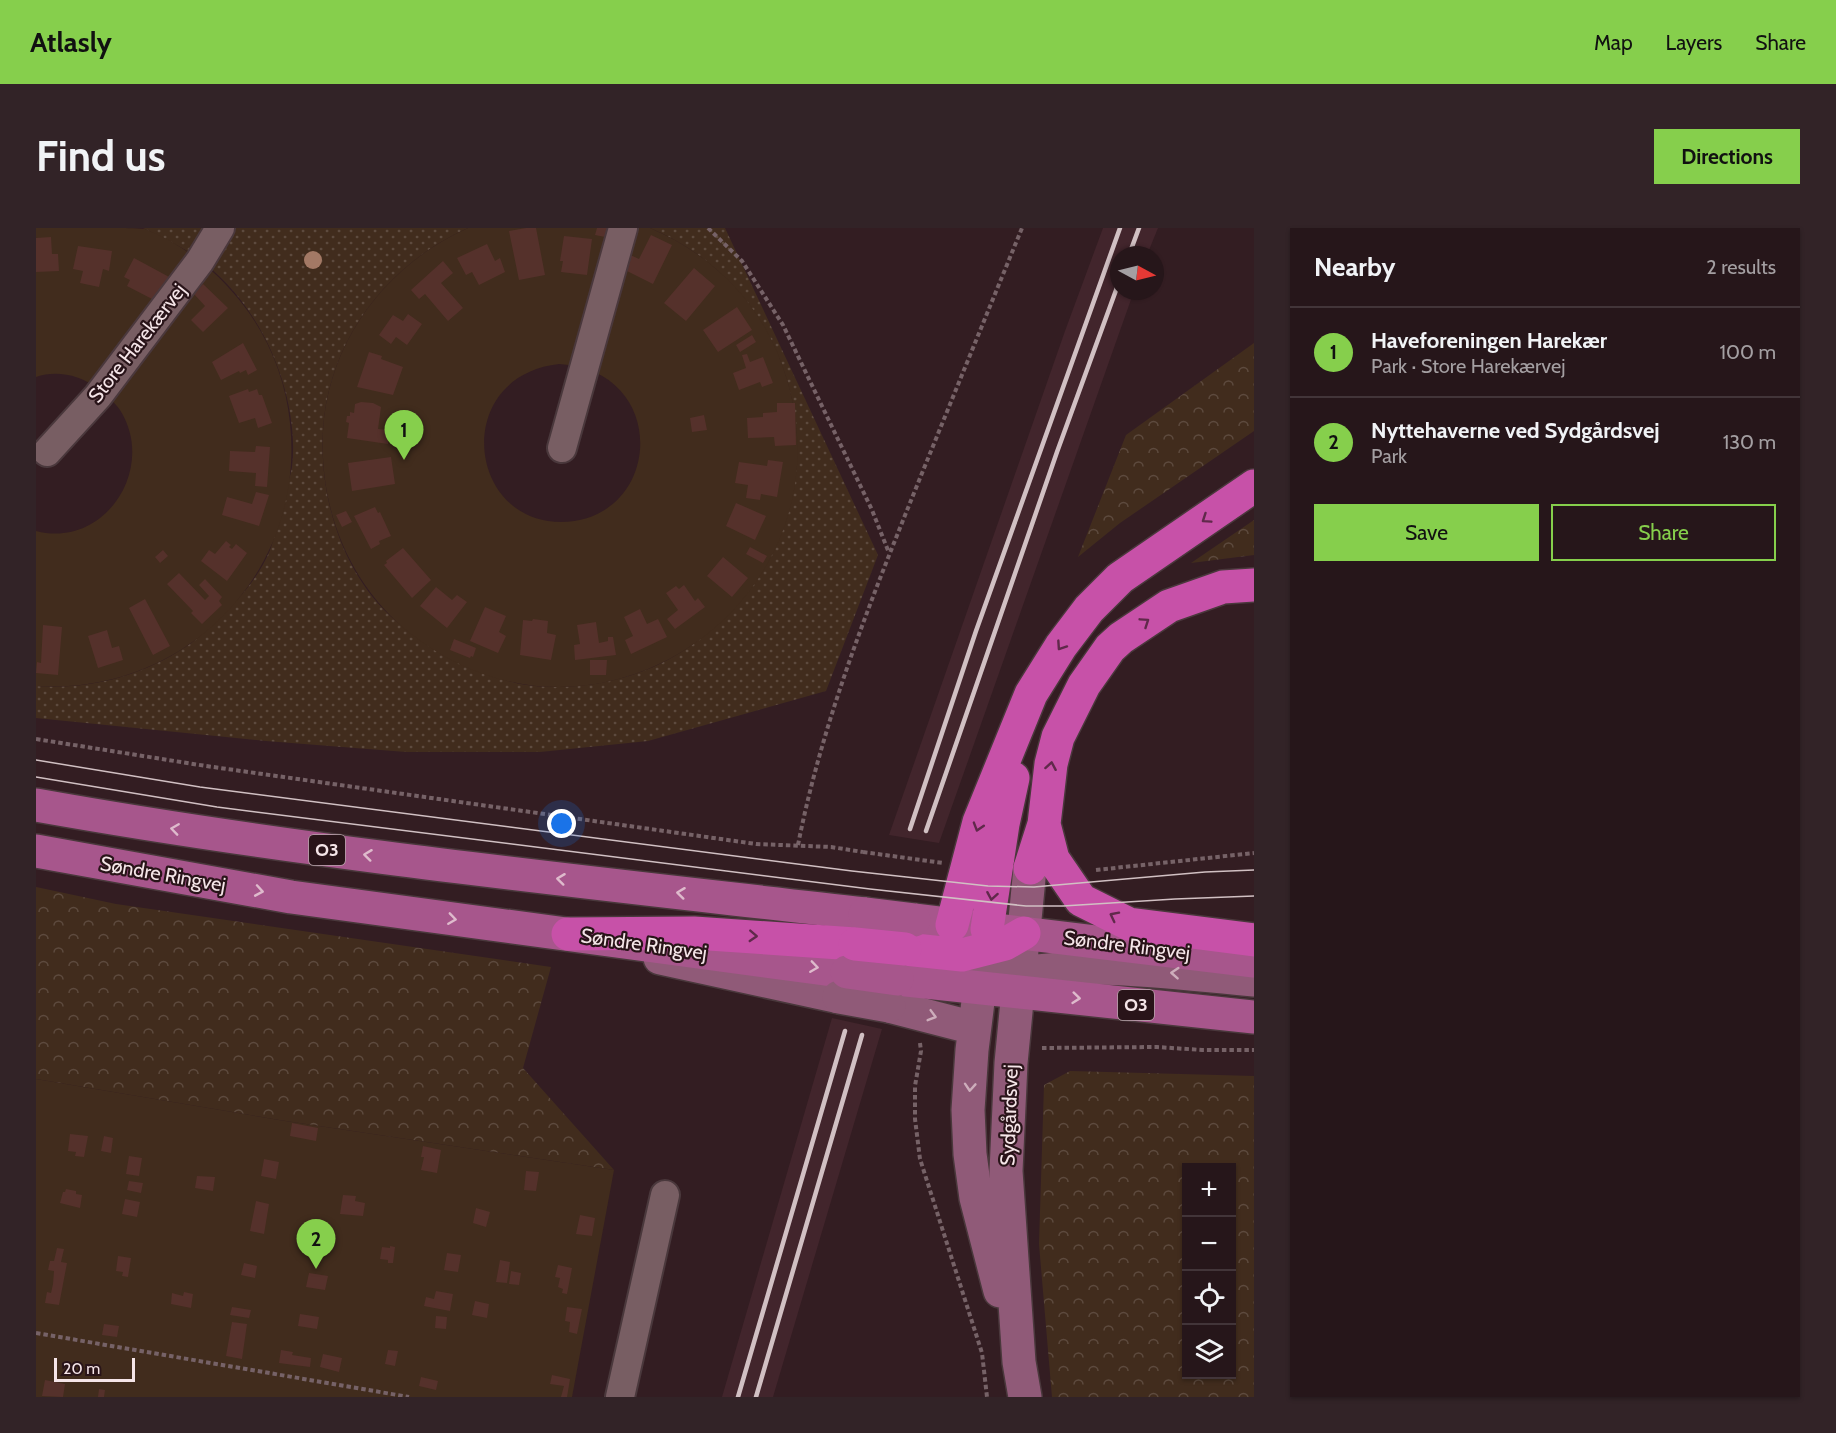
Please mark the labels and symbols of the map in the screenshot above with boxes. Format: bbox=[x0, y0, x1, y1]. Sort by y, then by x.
north arrow bbox=[1110, 246, 1164, 300]
street label: Store Harekærvej bbox=[83, 279, 191, 407]
pin: 1 bbox=[384, 410, 424, 460]
one-way arrow bbox=[1201, 512, 1212, 523]
one-way arrow bbox=[1138, 618, 1149, 629]
one-way arrow bbox=[1057, 640, 1068, 651]
one-way arrow bbox=[1044, 761, 1057, 771]
your location bbox=[547, 809, 576, 838]
one-way arrow bbox=[973, 821, 985, 832]
one-way arrow bbox=[170, 823, 179, 835]
road number: O3 bbox=[309, 835, 345, 865]
one-way arrow bbox=[363, 849, 373, 862]
street label: Søndre Ringvej bbox=[98, 851, 228, 897]
one-way arrow bbox=[557, 873, 566, 885]
one-way arrow bbox=[254, 884, 264, 897]
one-way arrow bbox=[677, 887, 686, 900]
one-way arrow bbox=[986, 891, 999, 901]
one-way arrow bbox=[447, 912, 457, 924]
one-way arrow bbox=[1110, 912, 1121, 924]
street label: Søndre Ringvej bbox=[579, 923, 709, 965]
street label: Søndre Ringvej bbox=[1062, 925, 1192, 965]
one-way arrow bbox=[748, 930, 757, 943]
one-way arrow bbox=[809, 961, 818, 973]
one-way arrow bbox=[1170, 967, 1179, 980]
road number: O3 bbox=[1118, 990, 1154, 1020]
one-way arrow bbox=[1072, 992, 1081, 1004]
one-way arrow bbox=[926, 1009, 937, 1021]
street label: Sydgårdsvej bbox=[995, 1064, 1023, 1166]
one-way arrow bbox=[964, 1082, 977, 1091]
pin: 2 bbox=[296, 1220, 336, 1269]
scale bar bbox=[54, 1355, 135, 1382]

